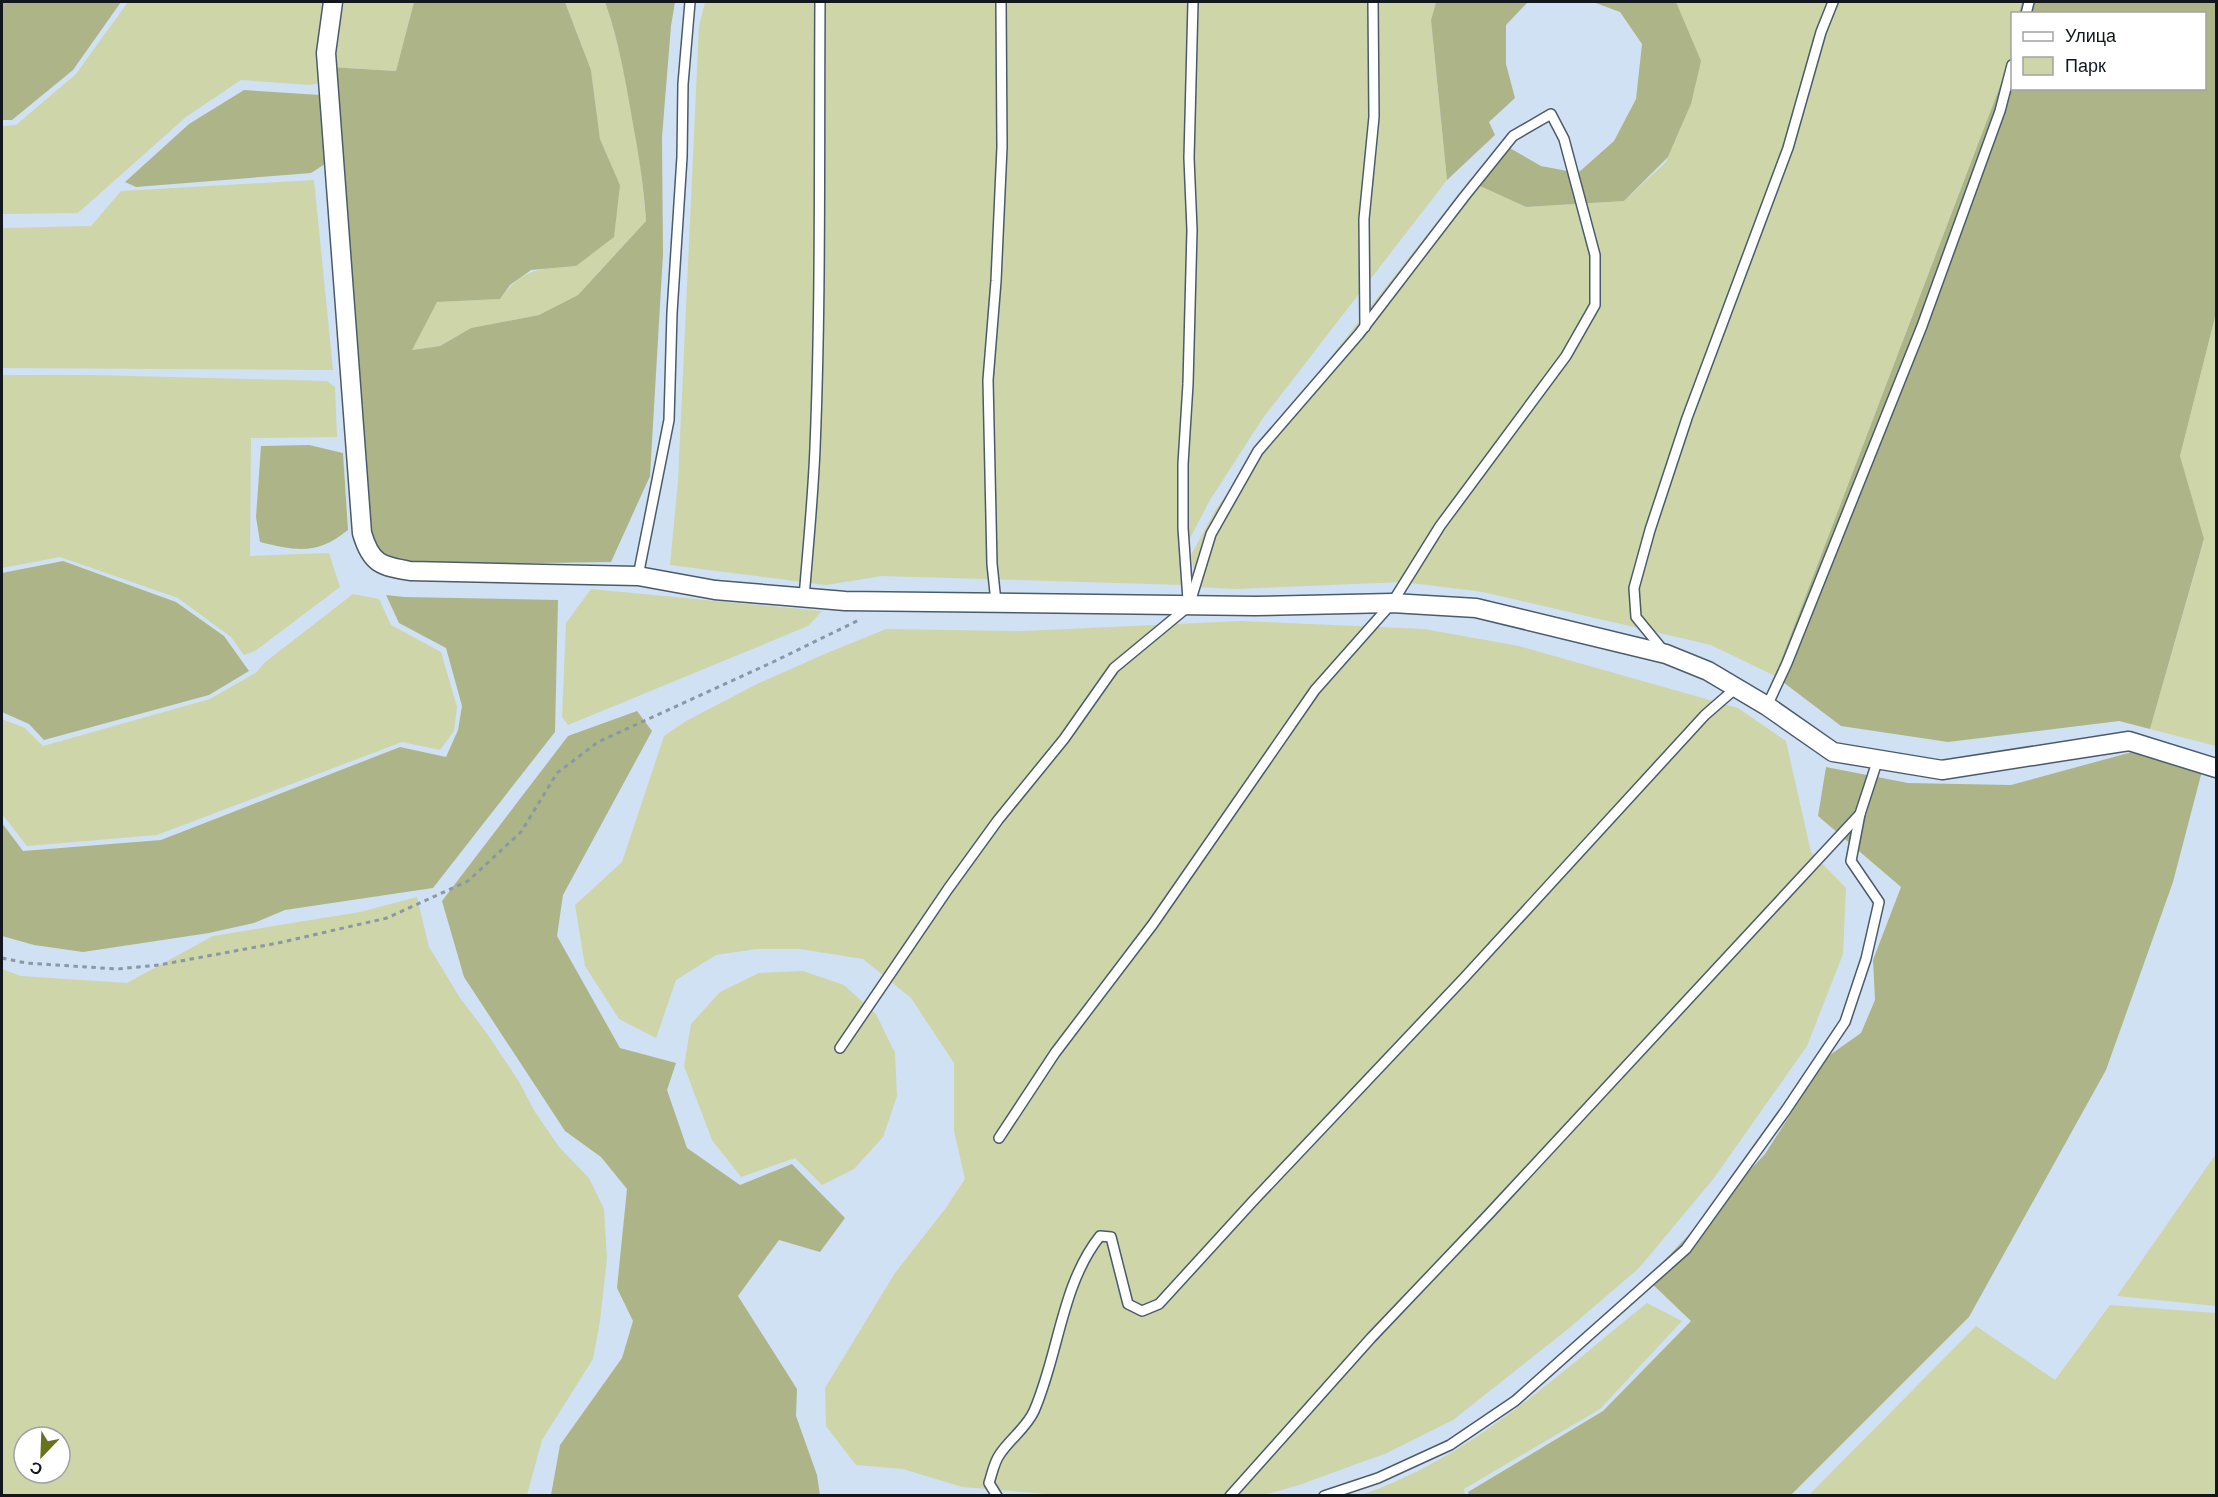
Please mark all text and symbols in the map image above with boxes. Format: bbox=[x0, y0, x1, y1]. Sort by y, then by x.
legend bbox=[2011, 12, 2206, 90]
text: Улица bbox=[2065, 26, 2117, 46]
text: Парк bbox=[2065, 56, 2106, 76]
north arrow bbox=[12, 1425, 72, 1485]
text: С bbox=[27, 1458, 45, 1478]

